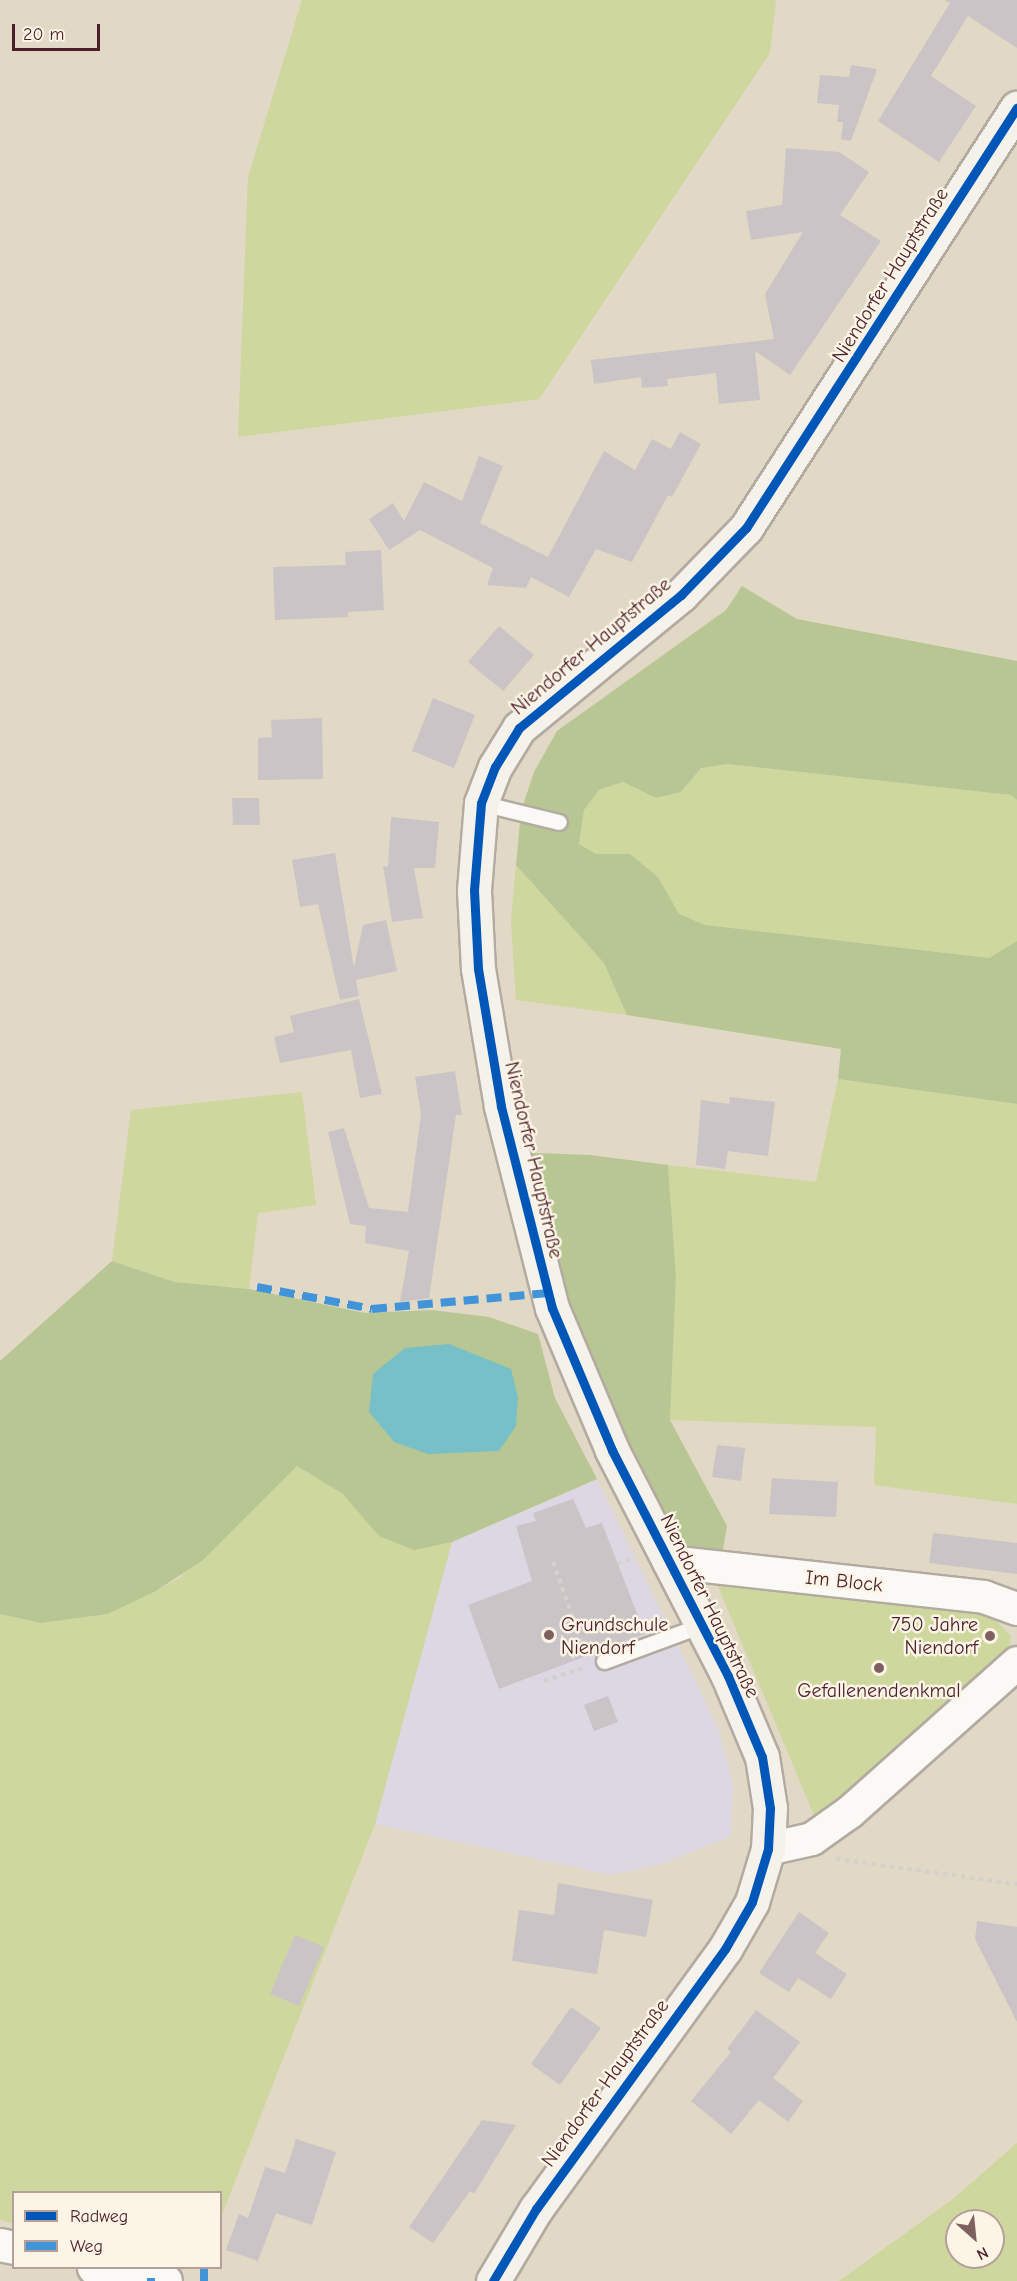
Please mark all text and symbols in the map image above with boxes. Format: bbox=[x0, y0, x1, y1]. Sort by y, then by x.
scale bar bbox=[15, 12, 104, 50]
text: 20 m bbox=[23, 24, 64, 45]
street label: Niendorfer Hauptstraße bbox=[826, 183, 954, 367]
street label: Niendorfer Hauptstraße bbox=[506, 572, 676, 720]
street label: Niendorfer Hauptstraße bbox=[500, 1059, 568, 1261]
street label: Niendorfer Hauptstraße bbox=[655, 1510, 765, 1702]
street label: Im Block bbox=[804, 1565, 884, 1597]
place label: Grundschule Niendorf bbox=[561, 1612, 668, 1659]
place label: 750 Jahre Niendorf bbox=[891, 1612, 978, 1659]
marker: Grundschule Niendorf bbox=[542, 1628, 556, 1642]
marker: 750 Jahre Niendorf bbox=[983, 1629, 997, 1643]
marker: Gefallenendenkmal bbox=[872, 1661, 886, 1675]
place label: Gefallenendenkmal bbox=[797, 1678, 961, 1702]
street label: Niendorfer Hauptstraße bbox=[536, 1994, 674, 2172]
legend bbox=[12, 2191, 222, 2269]
text: Radweg bbox=[70, 2206, 128, 2227]
north arrow bbox=[945, 2209, 1005, 2269]
text: Weg bbox=[70, 2236, 103, 2257]
text: N bbox=[974, 2243, 991, 2264]

